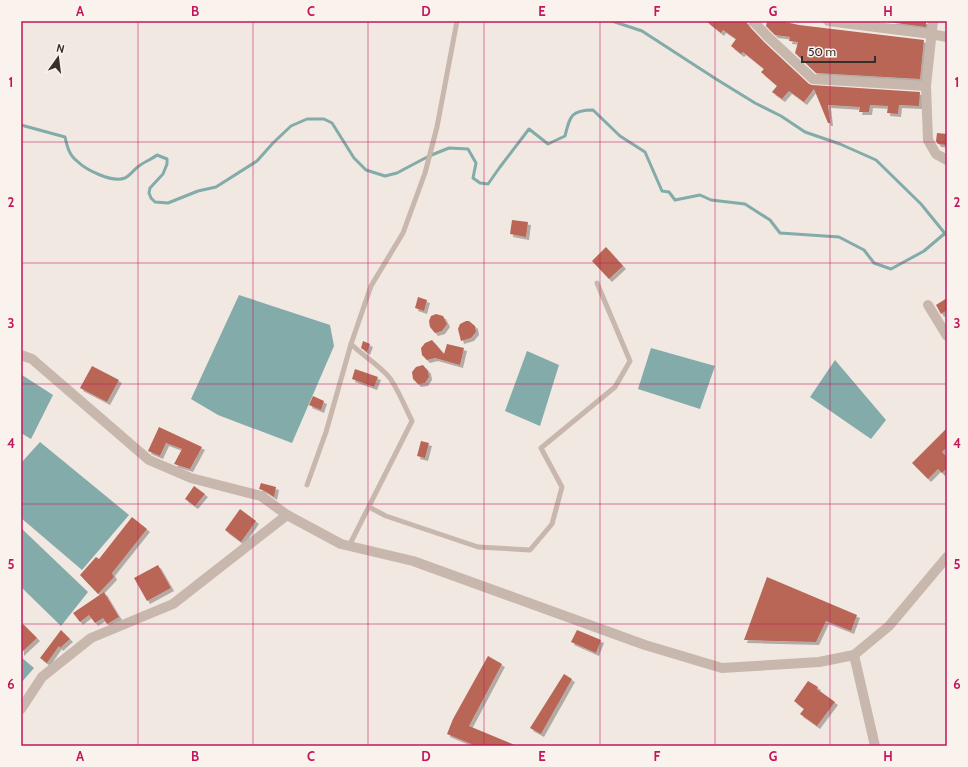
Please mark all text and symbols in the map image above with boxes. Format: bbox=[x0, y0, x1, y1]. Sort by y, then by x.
text: A bbox=[76, 3, 85, 19]
text: B bbox=[191, 3, 199, 19]
text: C bbox=[307, 3, 315, 19]
text: D bbox=[421, 3, 431, 19]
text: E bbox=[538, 3, 546, 19]
text: F bbox=[654, 3, 661, 19]
text: G bbox=[769, 3, 778, 19]
text: H bbox=[883, 3, 893, 19]
north arrow bbox=[38, 38, 78, 78]
scale bar bbox=[802, 38, 875, 64]
text: N bbox=[55, 41, 66, 56]
text: 50 m bbox=[808, 44, 836, 59]
text: 1 bbox=[9, 74, 13, 90]
text: 1 bbox=[955, 74, 959, 90]
text: 2 bbox=[8, 194, 15, 210]
text: 2 bbox=[954, 194, 961, 210]
text: 3 bbox=[7, 315, 15, 331]
text: 3 bbox=[953, 315, 961, 331]
text: 4 bbox=[7, 435, 15, 451]
text: 4 bbox=[953, 435, 961, 451]
text: 5 bbox=[8, 556, 15, 572]
text: 5 bbox=[954, 556, 961, 572]
text: 6 bbox=[7, 676, 15, 692]
text: 6 bbox=[953, 676, 961, 692]
text: A bbox=[76, 748, 85, 764]
text: B bbox=[191, 748, 199, 764]
text: C bbox=[307, 748, 315, 764]
text: D bbox=[421, 748, 431, 764]
text: E bbox=[538, 748, 546, 764]
text: F bbox=[654, 748, 661, 764]
text: G bbox=[769, 748, 778, 764]
text: H bbox=[883, 748, 893, 764]

